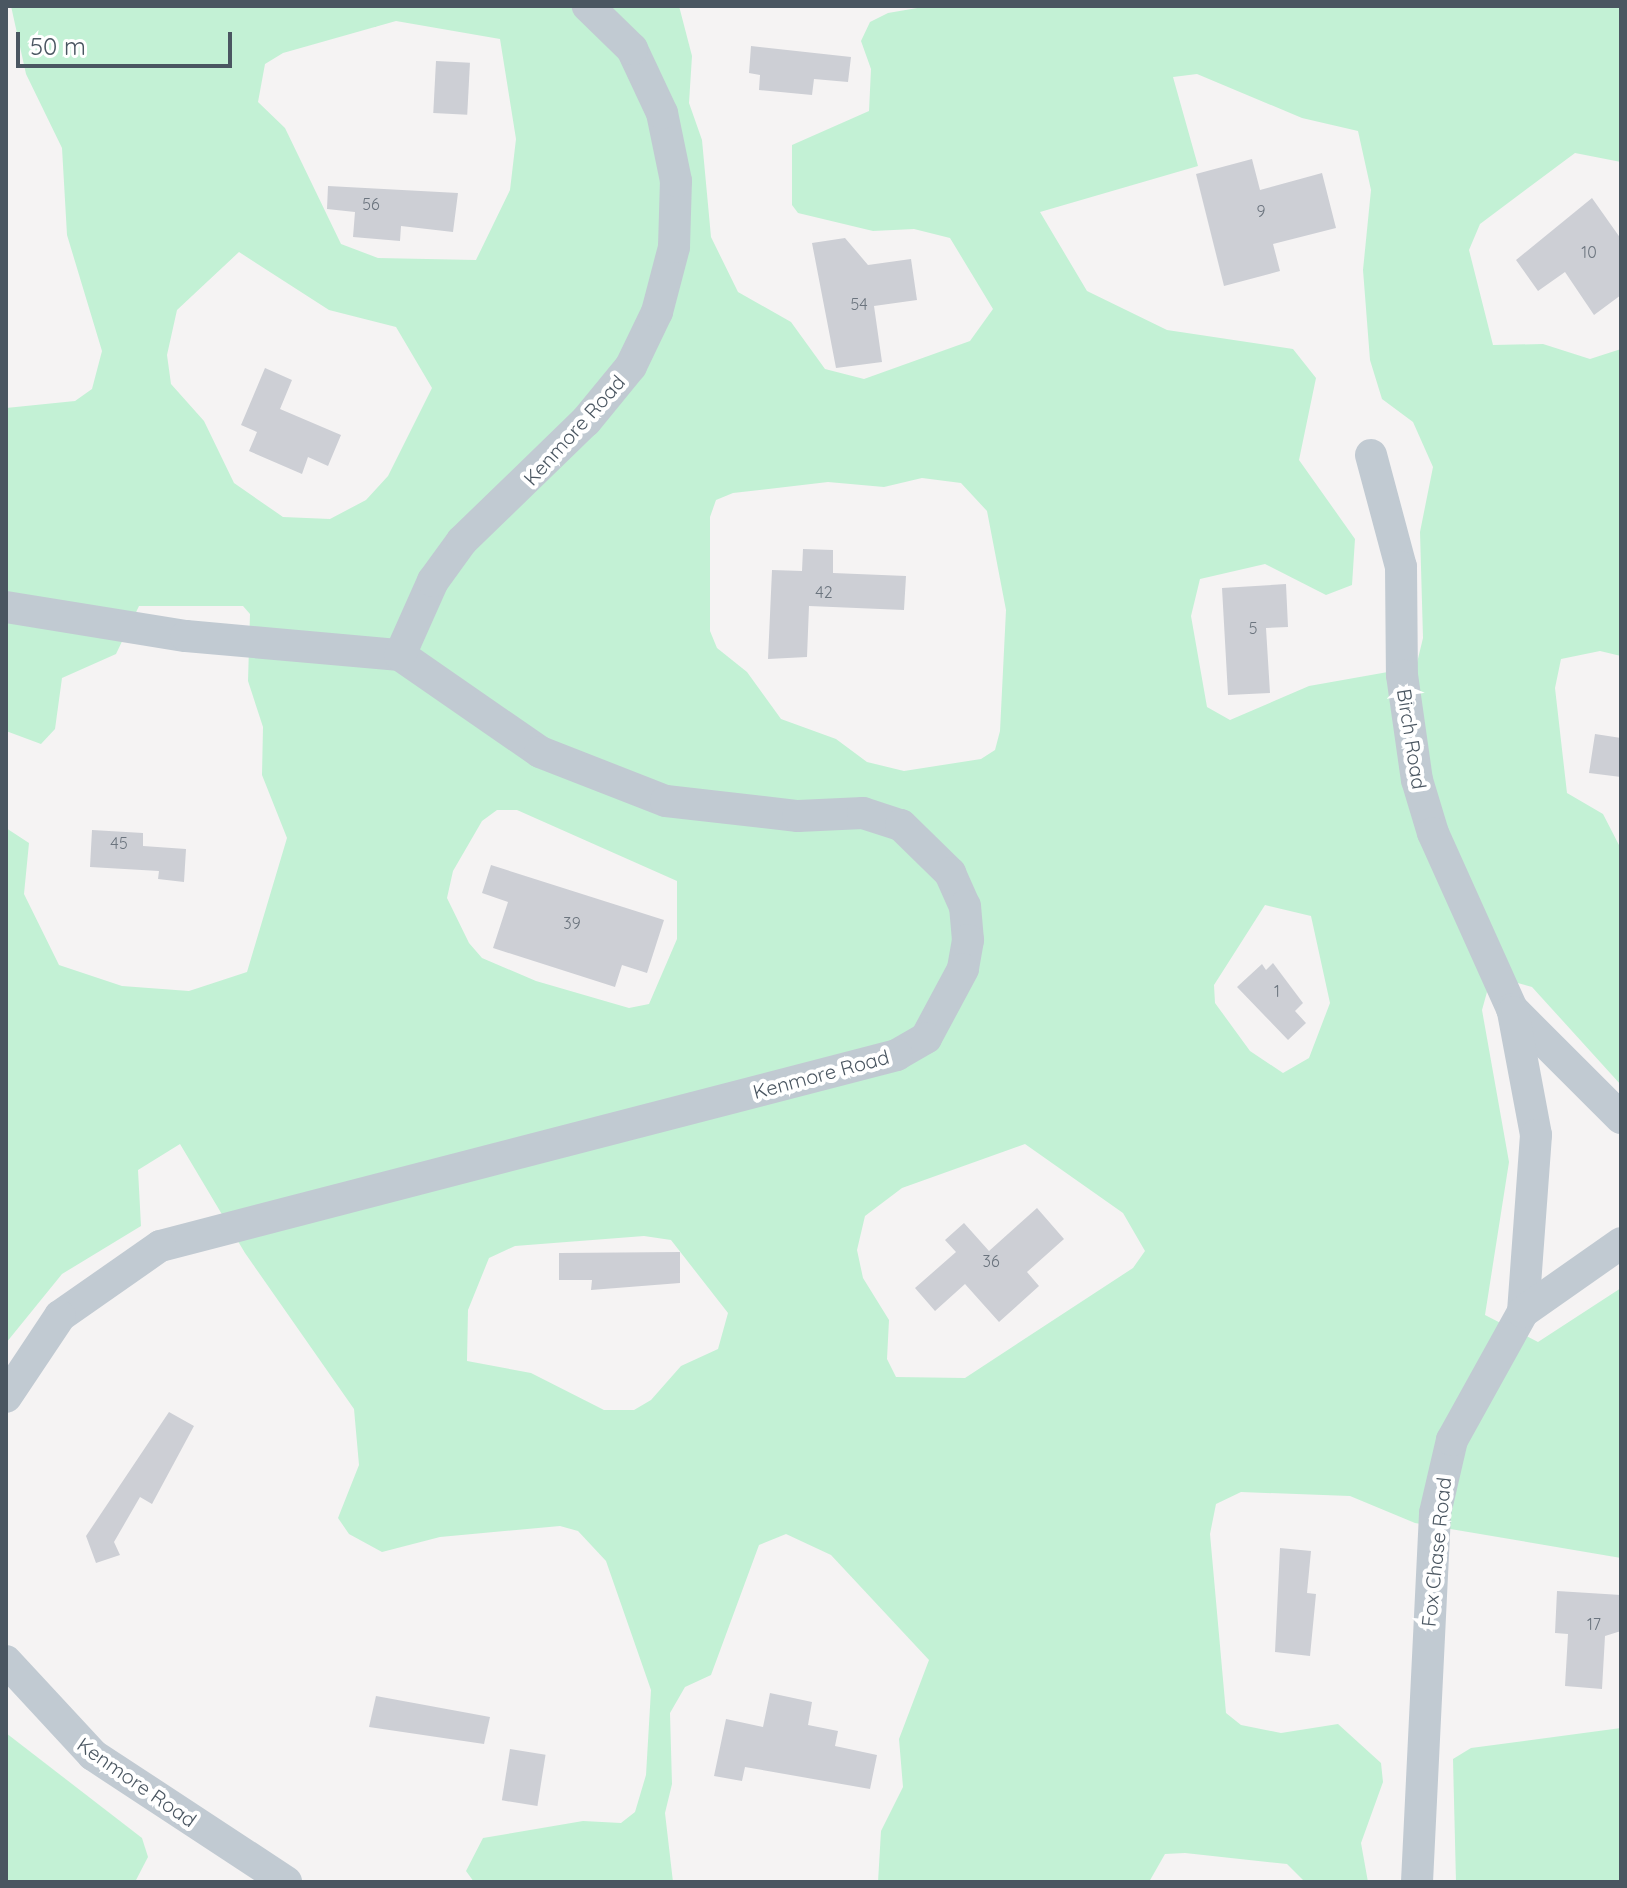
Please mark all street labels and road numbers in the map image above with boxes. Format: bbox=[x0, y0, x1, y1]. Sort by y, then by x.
street label: Kenmore Road bbox=[518, 370, 630, 490]
street label: Birch Road bbox=[1392, 687, 1432, 791]
street label: Kenmore Road bbox=[750, 1044, 892, 1104]
street label: Fox Chase Road bbox=[1416, 1476, 1456, 1628]
street label: Kenmore Road bbox=[73, 1732, 201, 1832]

